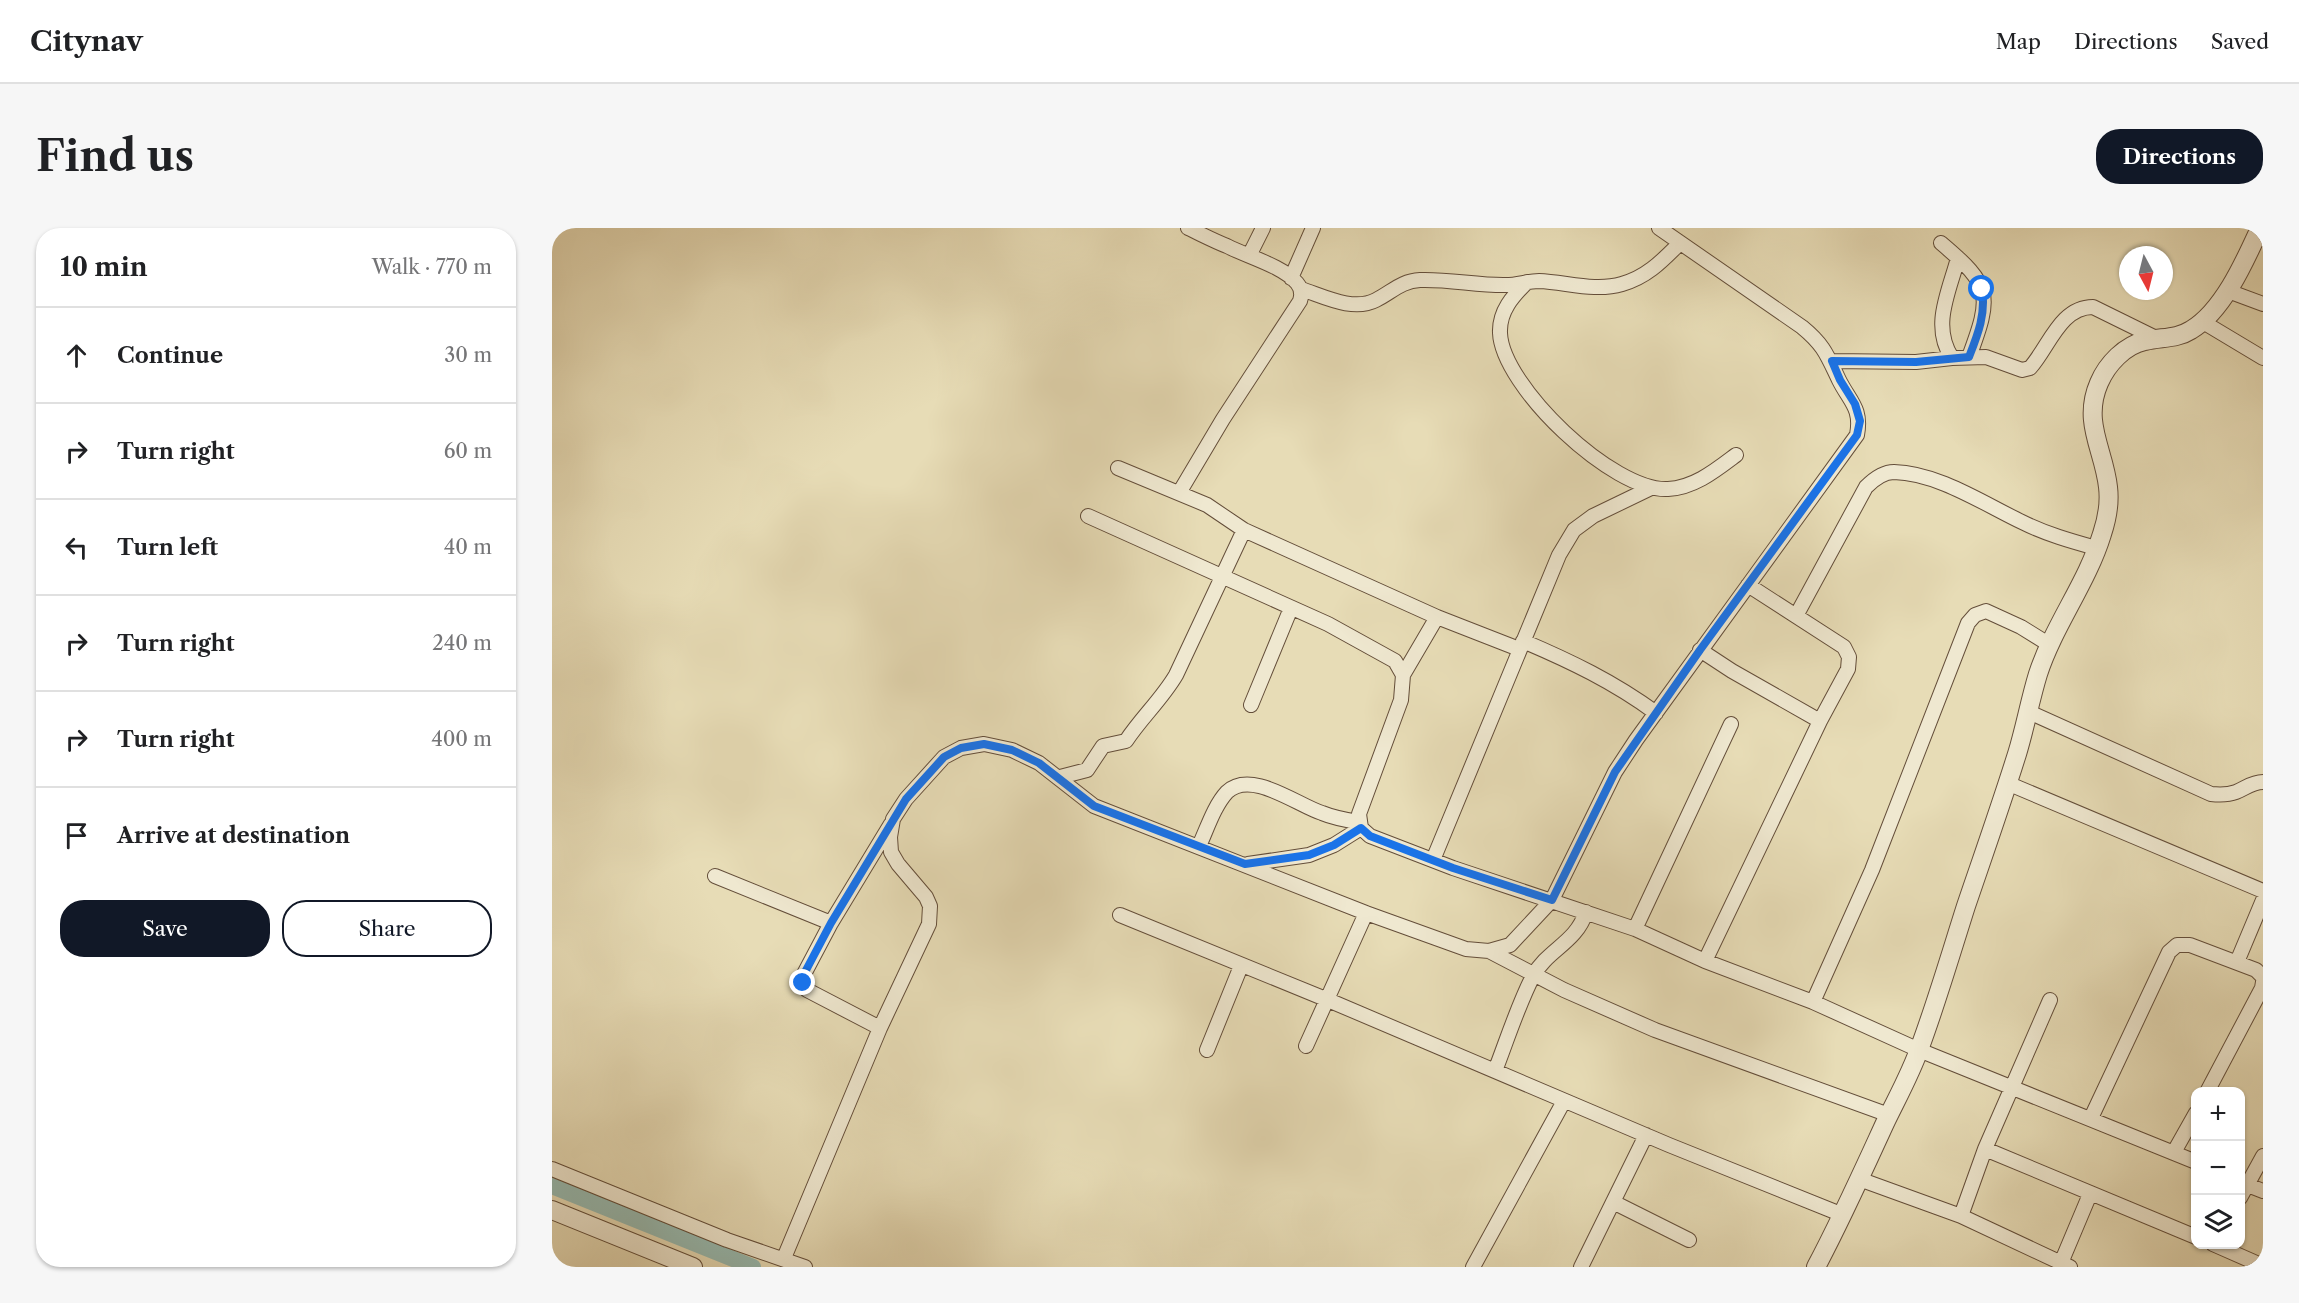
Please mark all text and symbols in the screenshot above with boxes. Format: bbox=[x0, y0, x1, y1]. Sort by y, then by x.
text: Citynav bbox=[30, 24, 143, 58]
text: Map bbox=[1996, 29, 2041, 54]
text: Directions bbox=[2074, 29, 2178, 54]
text: Saved bbox=[2211, 29, 2269, 54]
button: Directions bbox=[2096, 129, 2263, 184]
text: Find us bbox=[36, 130, 194, 182]
north arrow bbox=[2119, 246, 2173, 300]
text: 10 min bbox=[60, 251, 148, 283]
text: Walk · 770 m bbox=[372, 255, 492, 279]
route start bbox=[1968, 275, 1994, 301]
icon: ahead bbox=[60, 339, 93, 372]
text: Continue bbox=[117, 342, 223, 369]
text: 30 m bbox=[444, 343, 492, 367]
icon: right bbox=[60, 435, 93, 468]
text: Turn right bbox=[117, 438, 235, 465]
text: 60 m bbox=[444, 439, 492, 463]
icon: left bbox=[60, 531, 93, 564]
text: Turn left bbox=[117, 534, 218, 561]
text: 40 m bbox=[444, 535, 492, 559]
icon: right bbox=[60, 627, 93, 660]
text: Turn right bbox=[117, 630, 235, 657]
text: 240 m bbox=[432, 631, 492, 655]
icon: right bbox=[60, 723, 93, 756]
text: Turn right bbox=[117, 726, 235, 753]
text: 400 m bbox=[431, 727, 492, 751]
icon: arrive bbox=[60, 819, 93, 852]
text: Arrive at destination bbox=[117, 822, 350, 849]
button: Save bbox=[60, 900, 270, 957]
button: Share bbox=[282, 900, 492, 957]
route end bbox=[789, 969, 815, 995]
map controls bbox=[2191, 1087, 2245, 1249]
button: + bbox=[2191, 1087, 2245, 1141]
button: − bbox=[2191, 1141, 2245, 1195]
button: layers bbox=[2191, 1195, 2245, 1249]

